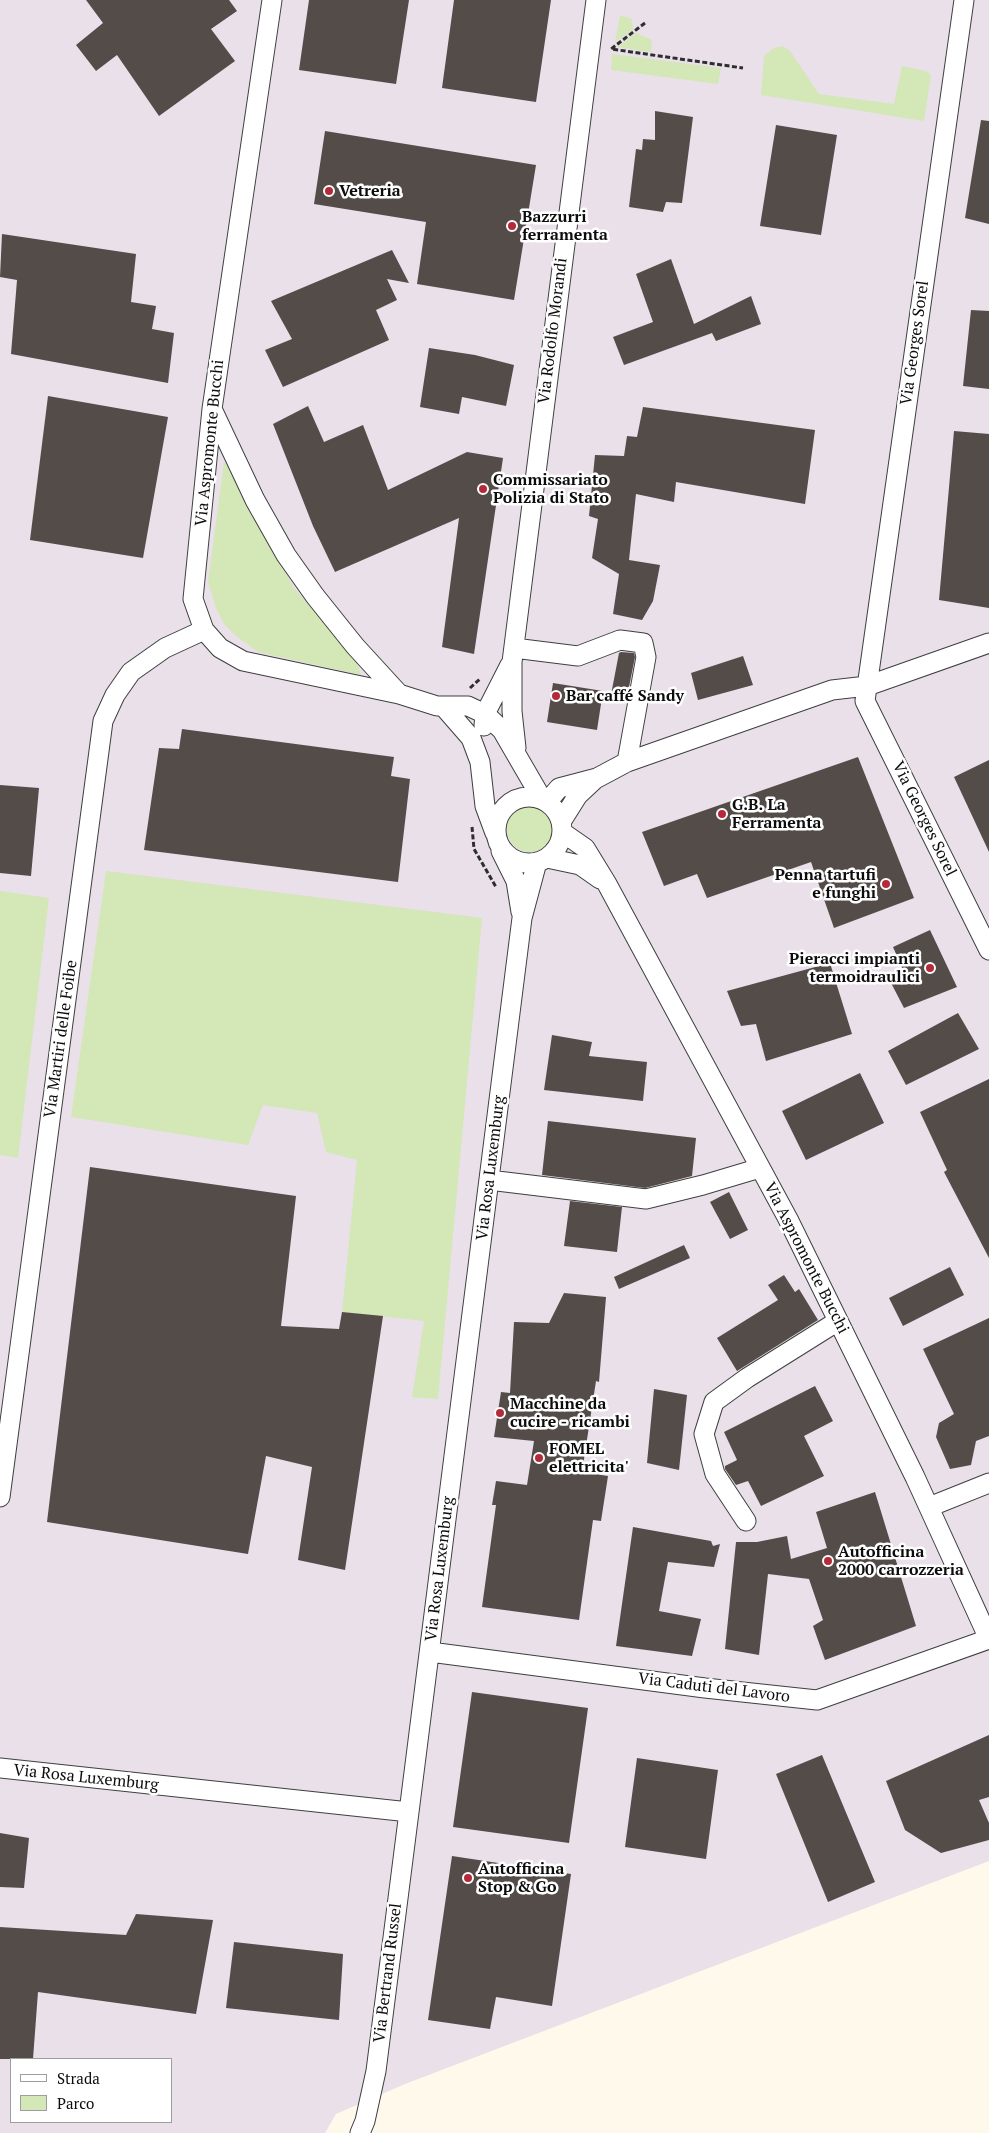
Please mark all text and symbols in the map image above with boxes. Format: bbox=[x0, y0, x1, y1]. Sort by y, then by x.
place label: Vetreria bbox=[339, 181, 401, 201]
marker: Vetreria bbox=[323, 185, 335, 197]
place label: Bazzurri ferramenta bbox=[522, 207, 608, 245]
marker: Bazzurri ferramenta bbox=[506, 220, 518, 232]
street label: Via Rodolfo Morandi bbox=[535, 257, 571, 405]
street label: Via Georges Sorel bbox=[897, 280, 933, 406]
street label: Via Aspromonte Bucchi bbox=[192, 359, 228, 527]
place label: Commissariato Polizia di Stato bbox=[493, 470, 609, 508]
marker: Commissariato Polizia di Stato bbox=[477, 483, 489, 495]
place label: Bar caffé Sandy bbox=[566, 686, 684, 706]
marker: Bar caffé Sandy bbox=[550, 690, 562, 702]
street label: Via Georges Sorel bbox=[888, 758, 960, 880]
place label: G.B. La Ferramenta bbox=[732, 795, 821, 833]
marker: G.B. La Ferramenta bbox=[716, 808, 728, 820]
place label: Penna tartufi e funghi bbox=[775, 865, 876, 903]
marker: Penna tartufi e funghi bbox=[880, 878, 892, 890]
place label: Pieracci impianti termoidraulici bbox=[789, 949, 920, 987]
street label: Via Martiri delle Foibe bbox=[40, 959, 82, 1119]
marker: Pieracci impianti termoidraulici bbox=[924, 962, 936, 974]
street label: Via Rosa Luxemburg bbox=[473, 1094, 509, 1242]
street label: Via Aspromonte Bucchi bbox=[759, 1179, 853, 1337]
place label: Macchine da cucire - ricambi bbox=[510, 1394, 630, 1432]
marker: Macchine da cucire - ricambi bbox=[494, 1407, 506, 1419]
place label: FOMEL elettricita' bbox=[549, 1439, 629, 1477]
marker: FOMEL elettricita' bbox=[533, 1452, 545, 1464]
street label: Via Rosa Luxemburg bbox=[422, 1495, 458, 1643]
place label: Autofficina 2000 carrozzeria bbox=[838, 1542, 964, 1580]
marker: Autofficina 2000 carrozzeria bbox=[822, 1555, 834, 1567]
street label: Via Caduti del Lavoro bbox=[637, 1669, 791, 1707]
street label: Via Rosa Luxemburg bbox=[13, 1761, 159, 1795]
place label: Autofficina Stop & Go bbox=[478, 1859, 564, 1897]
marker: Autofficina Stop & Go bbox=[462, 1872, 474, 1884]
street label: Via Bertrand Russel bbox=[370, 1902, 406, 2044]
legend bbox=[10, 2058, 172, 2123]
text: Strada bbox=[57, 2068, 100, 2088]
text: Parco bbox=[57, 2093, 94, 2113]

